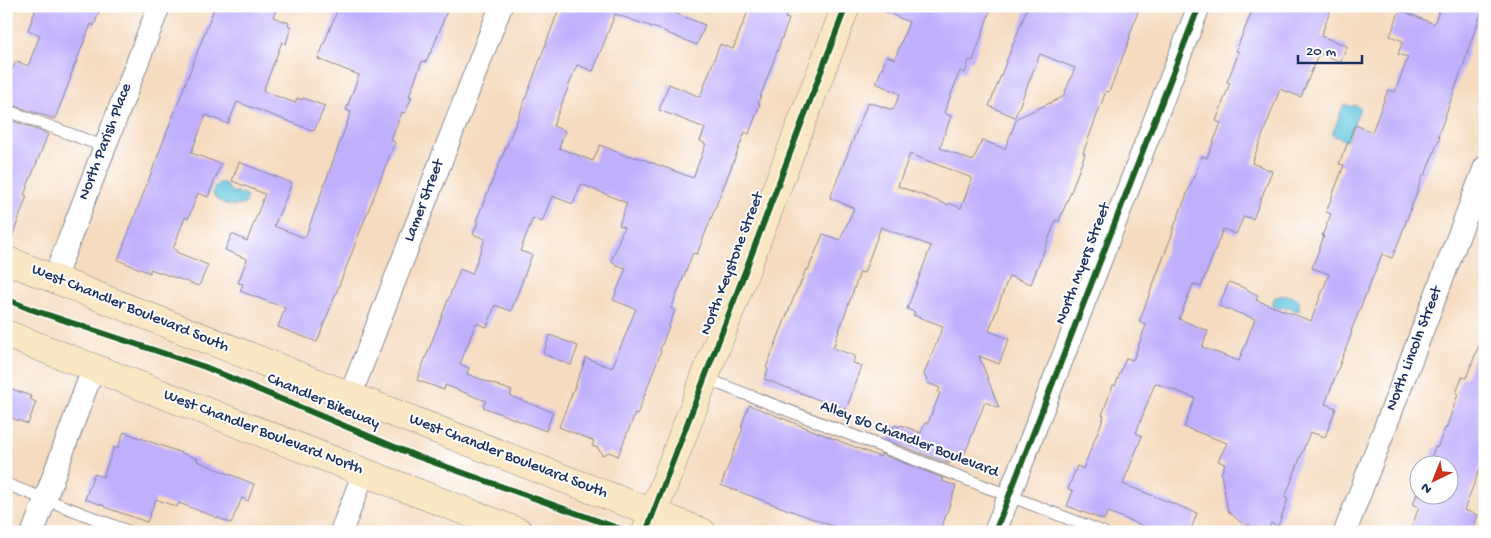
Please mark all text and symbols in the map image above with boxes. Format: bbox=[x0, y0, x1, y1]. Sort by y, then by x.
scale bar bbox=[1298, 32, 1362, 64]
text: 20 m bbox=[1306, 43, 1336, 61]
street label: North Parish Place bbox=[75, 80, 137, 203]
street label: Lamer Street bbox=[401, 156, 450, 245]
street label: North Keystone Street bbox=[697, 189, 770, 338]
street label: North Myers Street bbox=[1052, 199, 1116, 327]
street label: West Chandler Boulevard South bbox=[28, 261, 232, 358]
street label: North Lincoln Street bbox=[1383, 283, 1448, 414]
street label: Chandler Bikeway bbox=[264, 370, 382, 434]
street label: West Chandler Boulevard North bbox=[160, 386, 366, 480]
street label: Alley s/o Chandler Boulevard bbox=[817, 397, 1002, 483]
street label: West Chandler Boulevard South bbox=[406, 410, 610, 504]
north arrow bbox=[1408, 456, 1458, 506]
text: N bbox=[1418, 478, 1436, 497]

